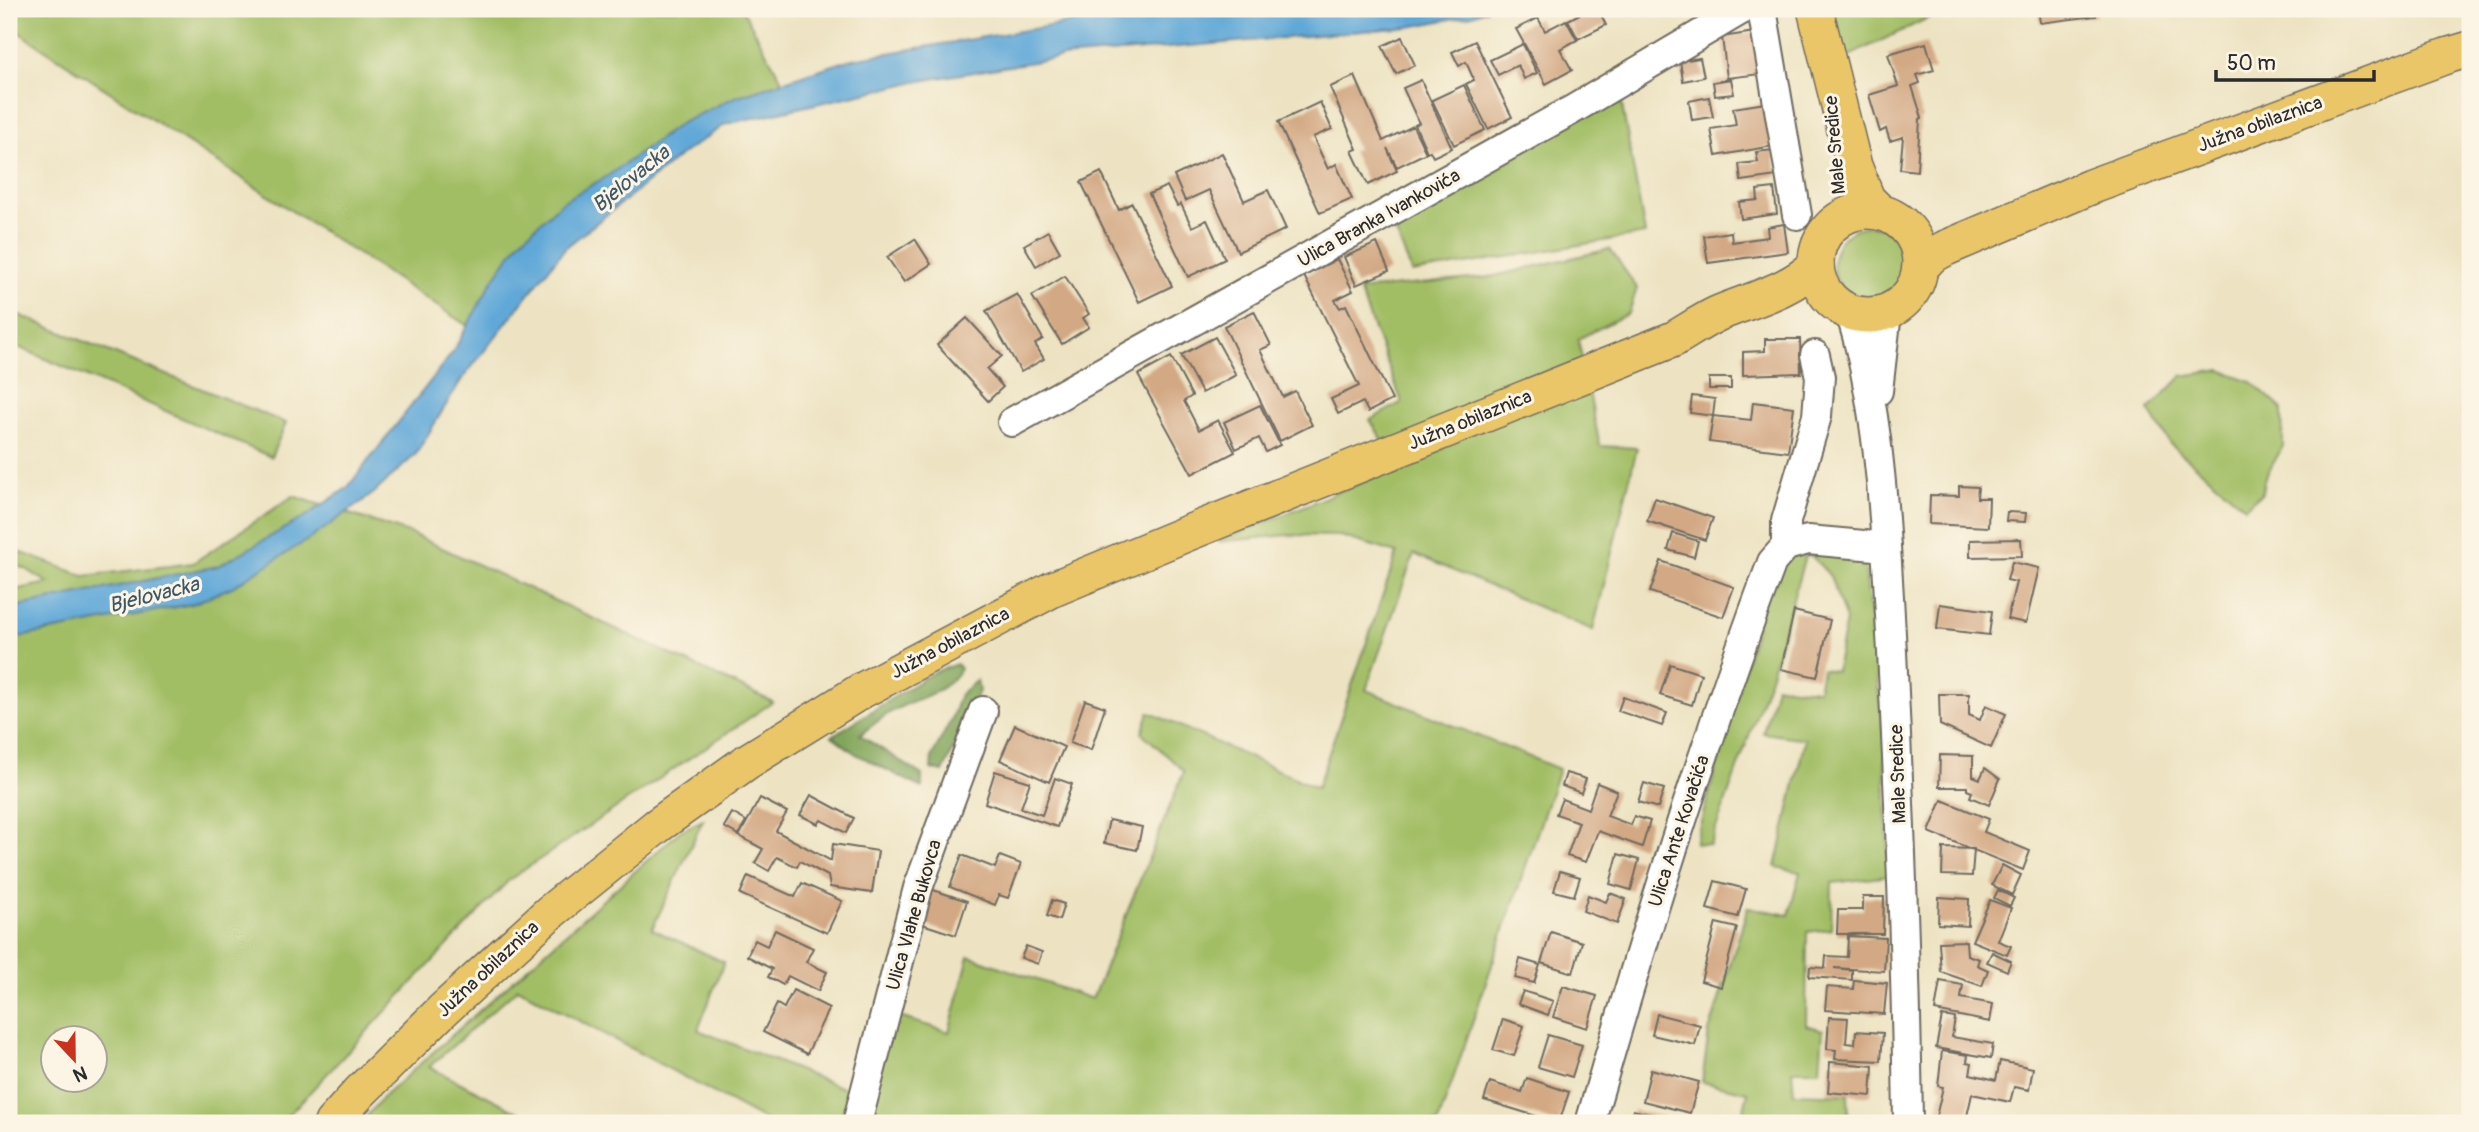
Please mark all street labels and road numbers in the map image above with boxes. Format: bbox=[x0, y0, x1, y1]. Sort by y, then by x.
street label: Južna obilaznica bbox=[2194, 90, 2326, 158]
street label: Male Sredice bbox=[1819, 94, 1851, 195]
street label: Ulica Branka Ivankovića bbox=[1294, 163, 1465, 273]
street label: Južna obilaznica bbox=[1405, 384, 1535, 456]
street label: Južna obilaznica bbox=[887, 602, 1014, 684]
street label: Male Sredice bbox=[1884, 723, 1912, 824]
street label: Ulica Ante Kovačića bbox=[1643, 752, 1715, 910]
street label: Ulica Vlahe Bukovca bbox=[881, 837, 947, 993]
street label: Južna obilaznica bbox=[432, 915, 544, 1022]

